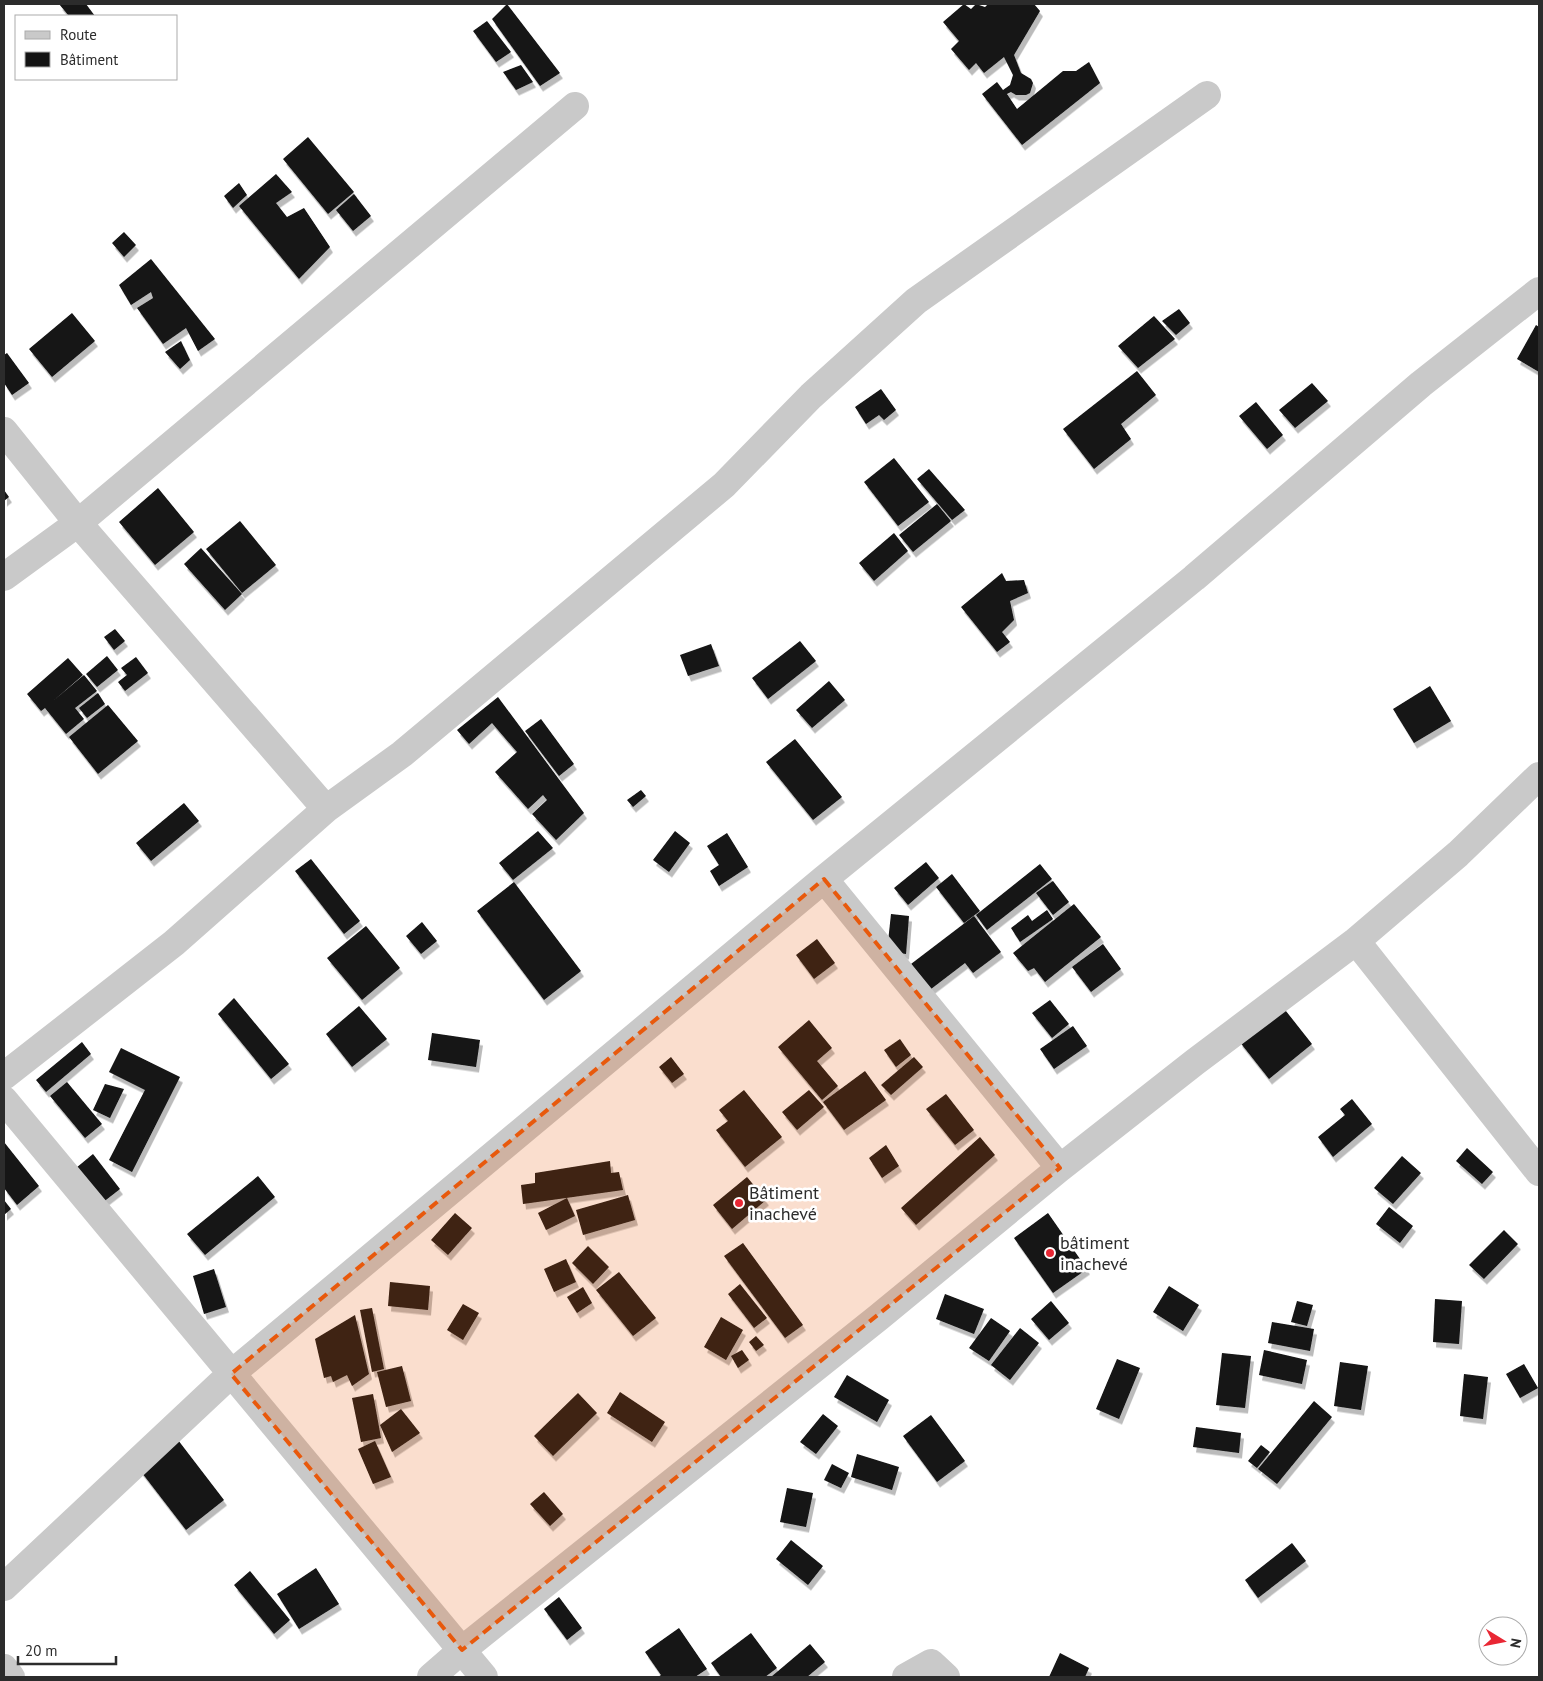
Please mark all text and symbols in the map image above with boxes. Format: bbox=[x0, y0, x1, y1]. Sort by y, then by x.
legend bbox=[15, 15, 178, 80]
text: Route bbox=[60, 25, 97, 44]
text: Bâtiment bbox=[60, 50, 118, 69]
place label: Bâtiment inachevé bbox=[749, 1181, 819, 1225]
marker: Bâtiment inachevé bbox=[733, 1197, 745, 1209]
place label: bâtiment inachevé bbox=[1060, 1231, 1129, 1275]
marker: bâtiment inachevé bbox=[1044, 1247, 1056, 1259]
north arrow bbox=[1478, 1616, 1528, 1666]
scale bar bbox=[18, 1634, 115, 1666]
text: N bbox=[1506, 1637, 1525, 1649]
text: 20 m bbox=[25, 1641, 58, 1660]

